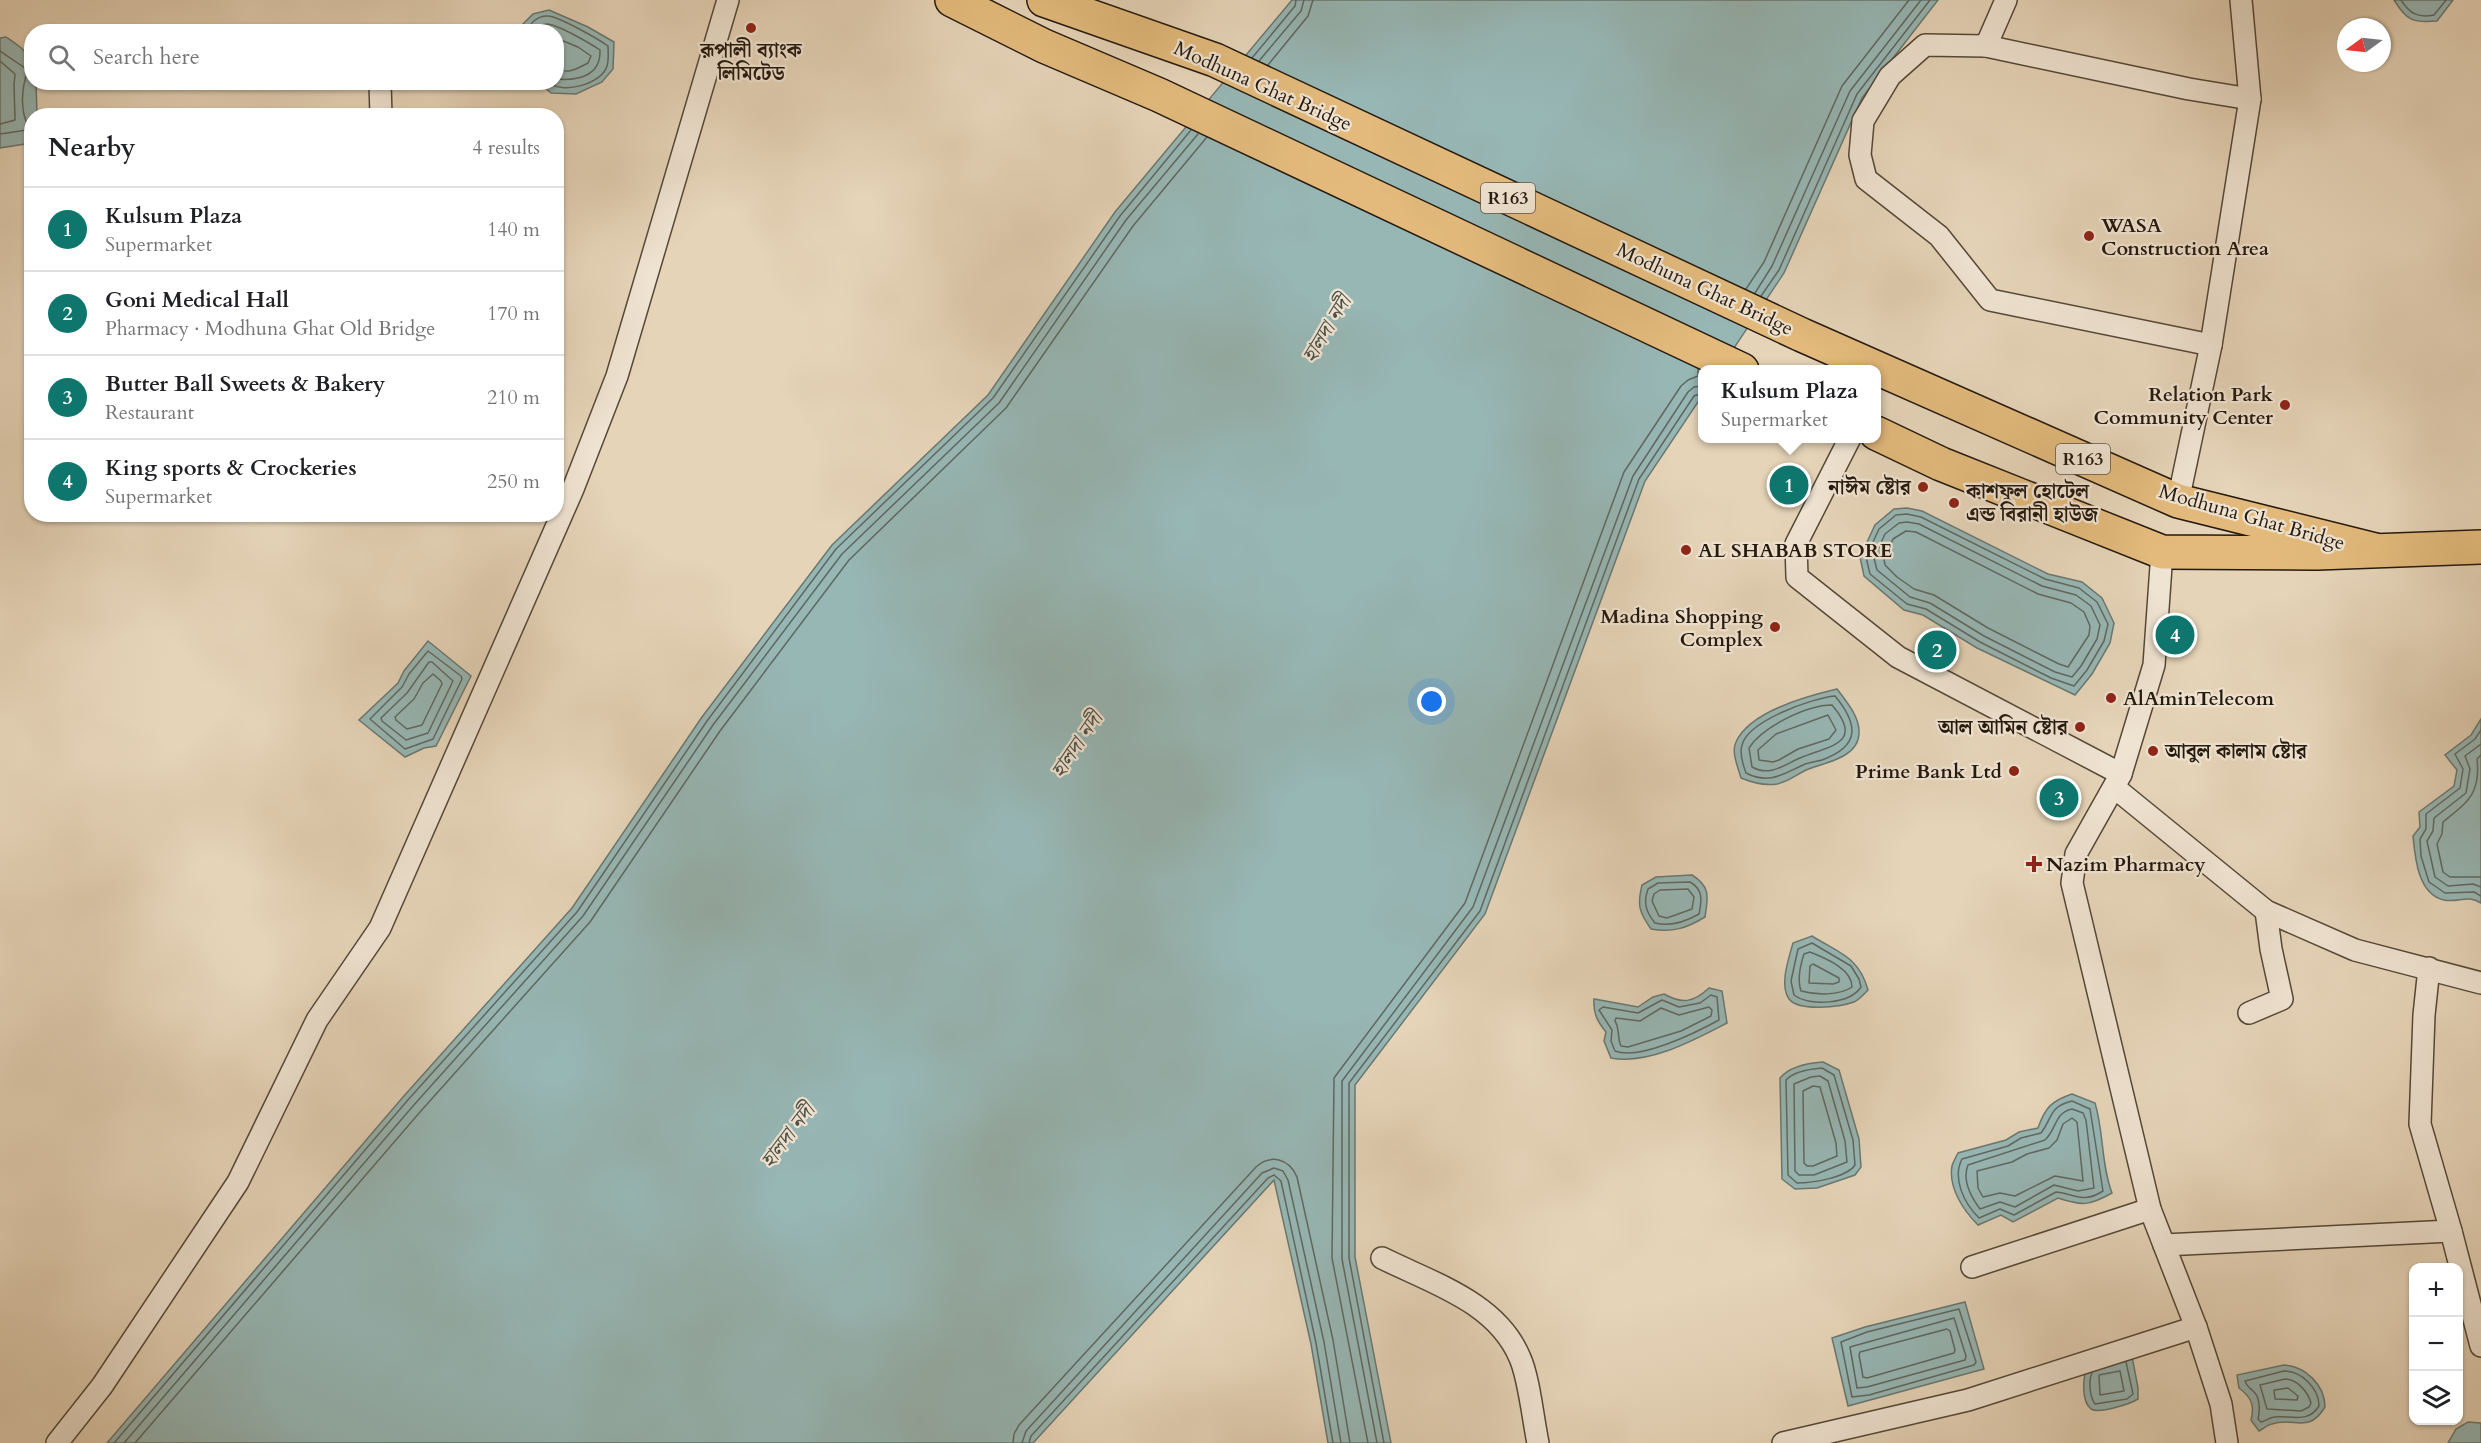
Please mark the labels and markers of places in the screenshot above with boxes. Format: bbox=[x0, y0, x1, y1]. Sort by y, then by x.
marker: রূপালী ব্যাংক লিমিটেড bbox=[744, 21, 758, 35]
place label: রূপালী ব্যাংক লিমিটেড bbox=[699, 37, 803, 87]
place label: WASA Construction Area bbox=[2100, 212, 2269, 262]
marker: WASA Construction Area bbox=[2082, 229, 2096, 243]
place label: Relation Park Community Center bbox=[2094, 381, 2274, 431]
marker: Relation Park Community Center bbox=[2278, 398, 2292, 412]
pin: 1 bbox=[1770, 462, 1808, 508]
place label: নাঈম ষ্টোর bbox=[1827, 474, 1912, 501]
place label: কাশফুল হোটেল এন্ড বিরানী হাউজ bbox=[1965, 478, 2100, 528]
marker: নাঈম ষ্টোর bbox=[1916, 480, 1930, 494]
marker: কাশফুল হোটেল এন্ড বিরানী হাউজ bbox=[1947, 496, 1961, 510]
place label: AL SHABAB STORE bbox=[1698, 537, 1892, 564]
marker: AL SHABAB STORE bbox=[1679, 543, 1693, 557]
place label: Madina Shopping Complex bbox=[1600, 603, 1763, 653]
pin: 4 bbox=[2156, 612, 2194, 658]
marker: Madina Shopping Complex bbox=[1768, 620, 1782, 634]
pin: 2 bbox=[1918, 628, 1956, 672]
place label: AlAminTelecom bbox=[2123, 685, 2275, 712]
marker: AlAminTelecom bbox=[2104, 691, 2118, 705]
place label: আল আমিন ষ্টোর bbox=[1937, 714, 2069, 741]
marker: আল আমিন ষ্টোর bbox=[2073, 720, 2087, 734]
place label: আবুল কালাম ষ্টোর bbox=[2164, 738, 2308, 765]
marker: আবুল কালাম ষ্টোর bbox=[2146, 744, 2160, 758]
place label: Prime Bank Ltd bbox=[1855, 758, 2003, 785]
marker: Prime Bank Ltd bbox=[2007, 764, 2021, 778]
pin: 3 bbox=[2040, 776, 2078, 820]
place label: Nazim Pharmacy bbox=[2046, 851, 2206, 878]
marker: Nazim Pharmacy bbox=[2027, 857, 2041, 871]

